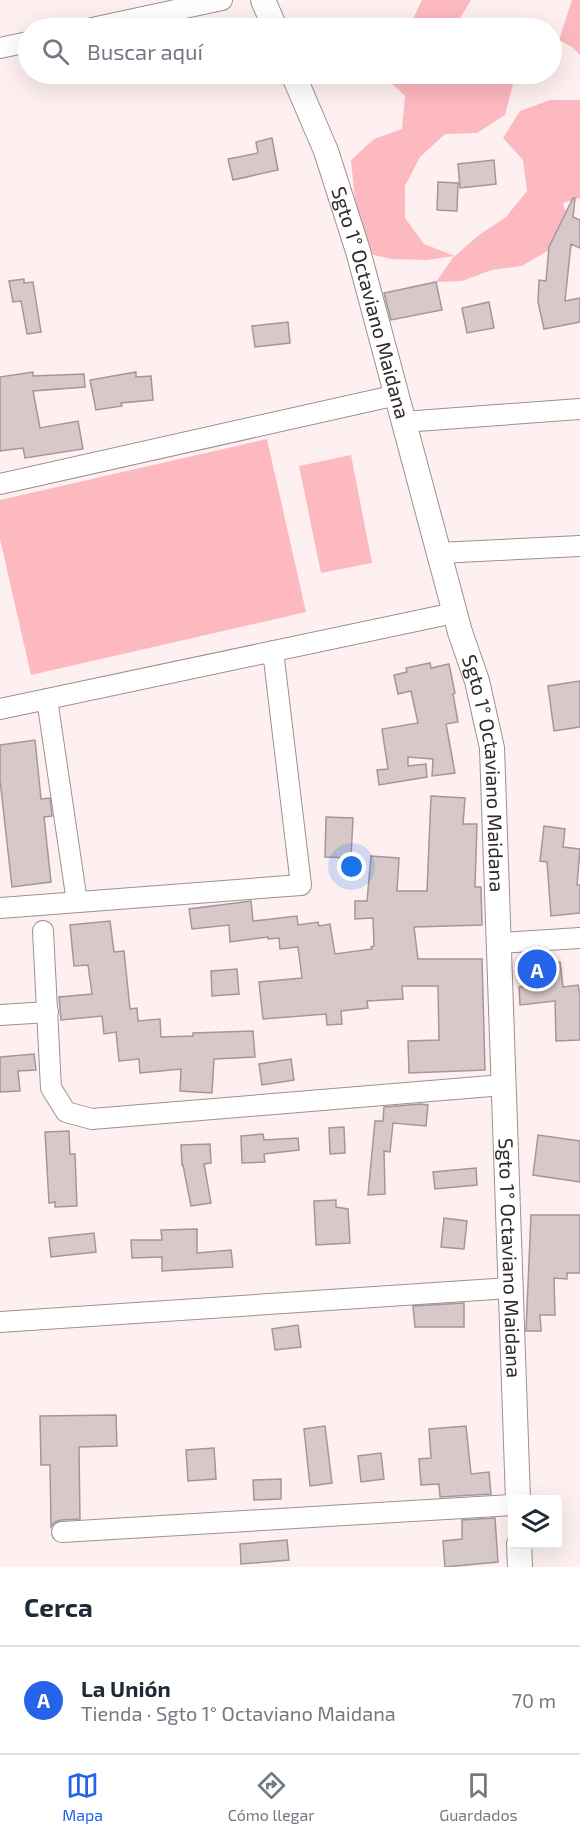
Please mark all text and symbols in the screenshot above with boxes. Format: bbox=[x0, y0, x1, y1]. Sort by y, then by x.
search box bbox=[18, 18, 562, 84]
icon: search bbox=[39, 35, 72, 68]
text: Buscar aquí bbox=[87, 38, 203, 64]
street label: Sgto 1° Octaviano Maidana bbox=[327, 183, 415, 421]
street label: Sgto 1° Octaviano Maidana bbox=[458, 651, 510, 893]
your location bbox=[337, 852, 366, 881]
pin: A bbox=[518, 946, 556, 992]
street label: Sgto 1° Octaviano Maidana bbox=[494, 1138, 527, 1378]
map controls bbox=[508, 1495, 562, 1549]
button: layers bbox=[508, 1495, 562, 1549]
text: Cerca bbox=[24, 1591, 93, 1622]
text: La Unión bbox=[81, 1675, 171, 1701]
text: A bbox=[37, 1688, 50, 1712]
text: 70 m bbox=[512, 1688, 556, 1712]
text: Tienda · Sgto 1° Octaviano Maidana bbox=[81, 1701, 396, 1725]
tab: Mapa bbox=[62, 1769, 103, 1824]
tab: Cómo llegar bbox=[228, 1769, 315, 1824]
tab: Guardados bbox=[439, 1769, 518, 1824]

